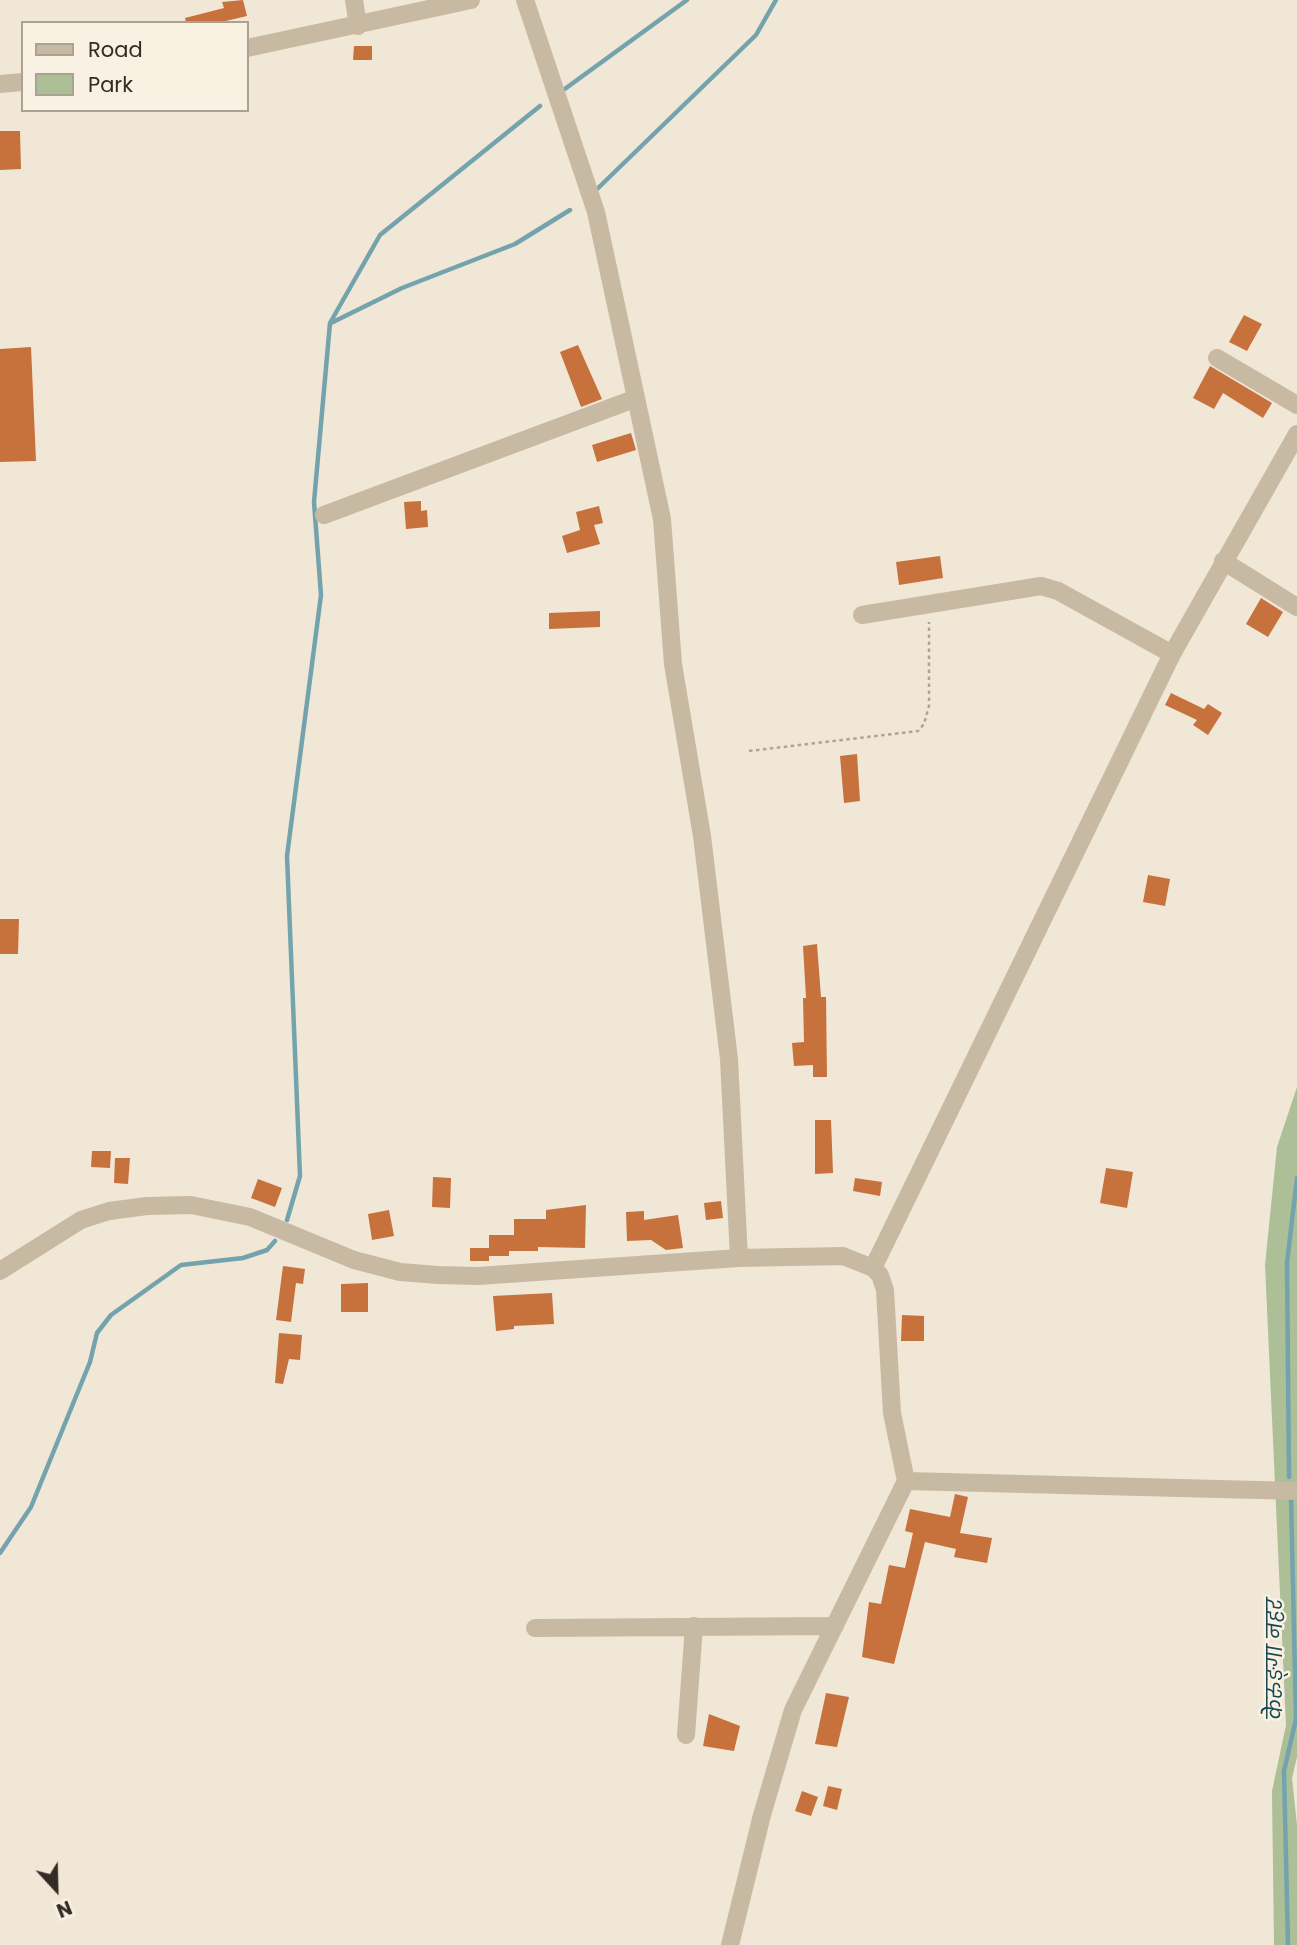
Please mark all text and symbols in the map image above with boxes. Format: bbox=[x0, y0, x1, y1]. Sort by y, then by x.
legend bbox=[21, 21, 248, 112]
text: Road bbox=[88, 35, 143, 64]
text: Park bbox=[88, 70, 133, 99]
water label: केेरुङ्गा नहर bbox=[1264, 1598, 1290, 1720]
north arrow bbox=[21, 1854, 91, 1924]
text: N bbox=[52, 1894, 76, 1924]

